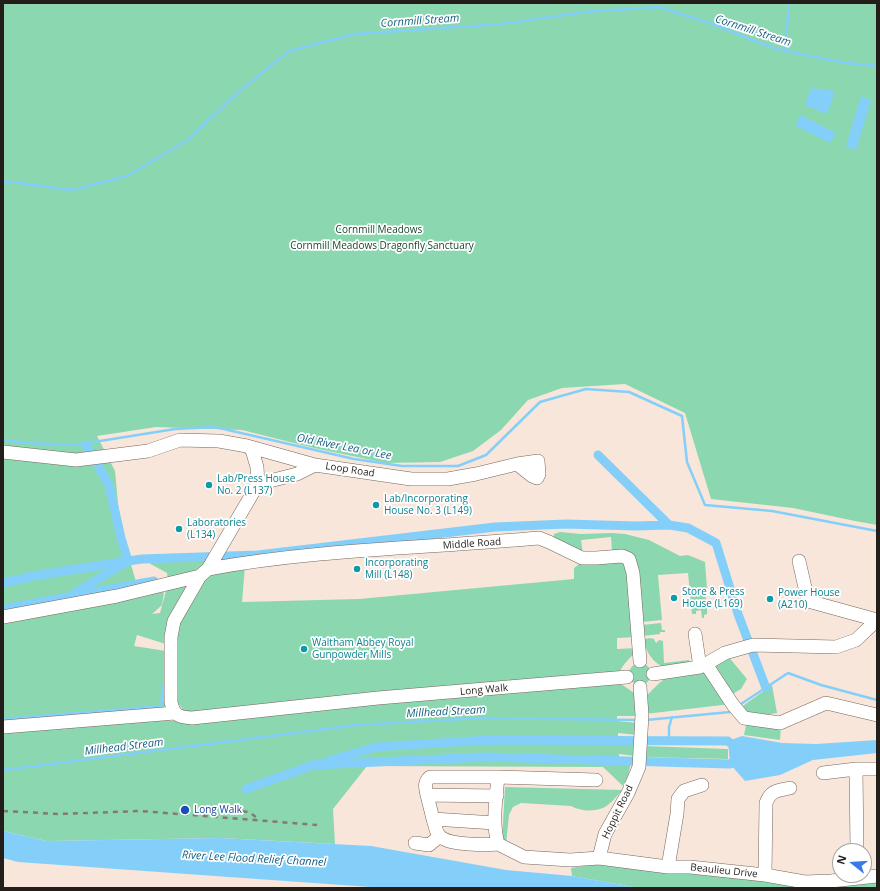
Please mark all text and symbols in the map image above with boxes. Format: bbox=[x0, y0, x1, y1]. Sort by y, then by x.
water label: Cornmill Stream bbox=[380, 12, 460, 30]
water label: Cornmill Stream bbox=[713, 13, 793, 49]
park label: Cornmill Meadows bbox=[336, 224, 422, 236]
park label: Cornmill Meadows Dragonfly Sanctuary bbox=[290, 240, 474, 252]
water label: Old River Lea or Lee bbox=[296, 431, 392, 463]
street label: Loop Road bbox=[324, 460, 376, 480]
place label: Lab/Press House No. 2 (L137) bbox=[217, 473, 295, 496]
marker: Lab/Press House No. 2 (L137) bbox=[204, 480, 214, 490]
place label: Lab/Incorporating House No. 3 (L149) bbox=[384, 493, 472, 516]
marker: Lab/Incorporating House No. 3 (L149) bbox=[371, 500, 381, 510]
place label: Laboratories (L134) bbox=[187, 517, 246, 540]
marker: Laboratories (L134) bbox=[174, 524, 184, 534]
street label: Middle Road bbox=[442, 536, 502, 552]
place label: Incorporating Mill (L148) bbox=[365, 557, 428, 580]
marker: Incorporating Mill (L148) bbox=[352, 564, 362, 574]
place label: Store & Press House (L169) bbox=[682, 586, 744, 610]
place label: Power House (A210) bbox=[778, 587, 840, 610]
marker: Store & Press House (L169) bbox=[669, 593, 679, 603]
marker: Power House (A210) bbox=[765, 594, 775, 604]
place label: Waltham Abbey Royal Gunpowder Mills bbox=[312, 637, 413, 660]
marker: Waltham Abbey Royal Gunpowder Mills bbox=[299, 644, 309, 654]
street label: Long Walk bbox=[460, 682, 508, 698]
water label: Millhead Stream bbox=[406, 703, 486, 721]
water label: Millhead Stream bbox=[84, 736, 164, 758]
street label: Hoppit Road bbox=[600, 783, 636, 841]
marker: Long Walk bbox=[179, 804, 191, 816]
place label: Long Walk bbox=[194, 804, 242, 816]
north arrow bbox=[832, 843, 872, 883]
water label: River Lee Flood Relief Channel bbox=[181, 849, 327, 869]
text: N bbox=[833, 853, 849, 866]
street label: Beaulieu Drive bbox=[690, 861, 758, 881]

